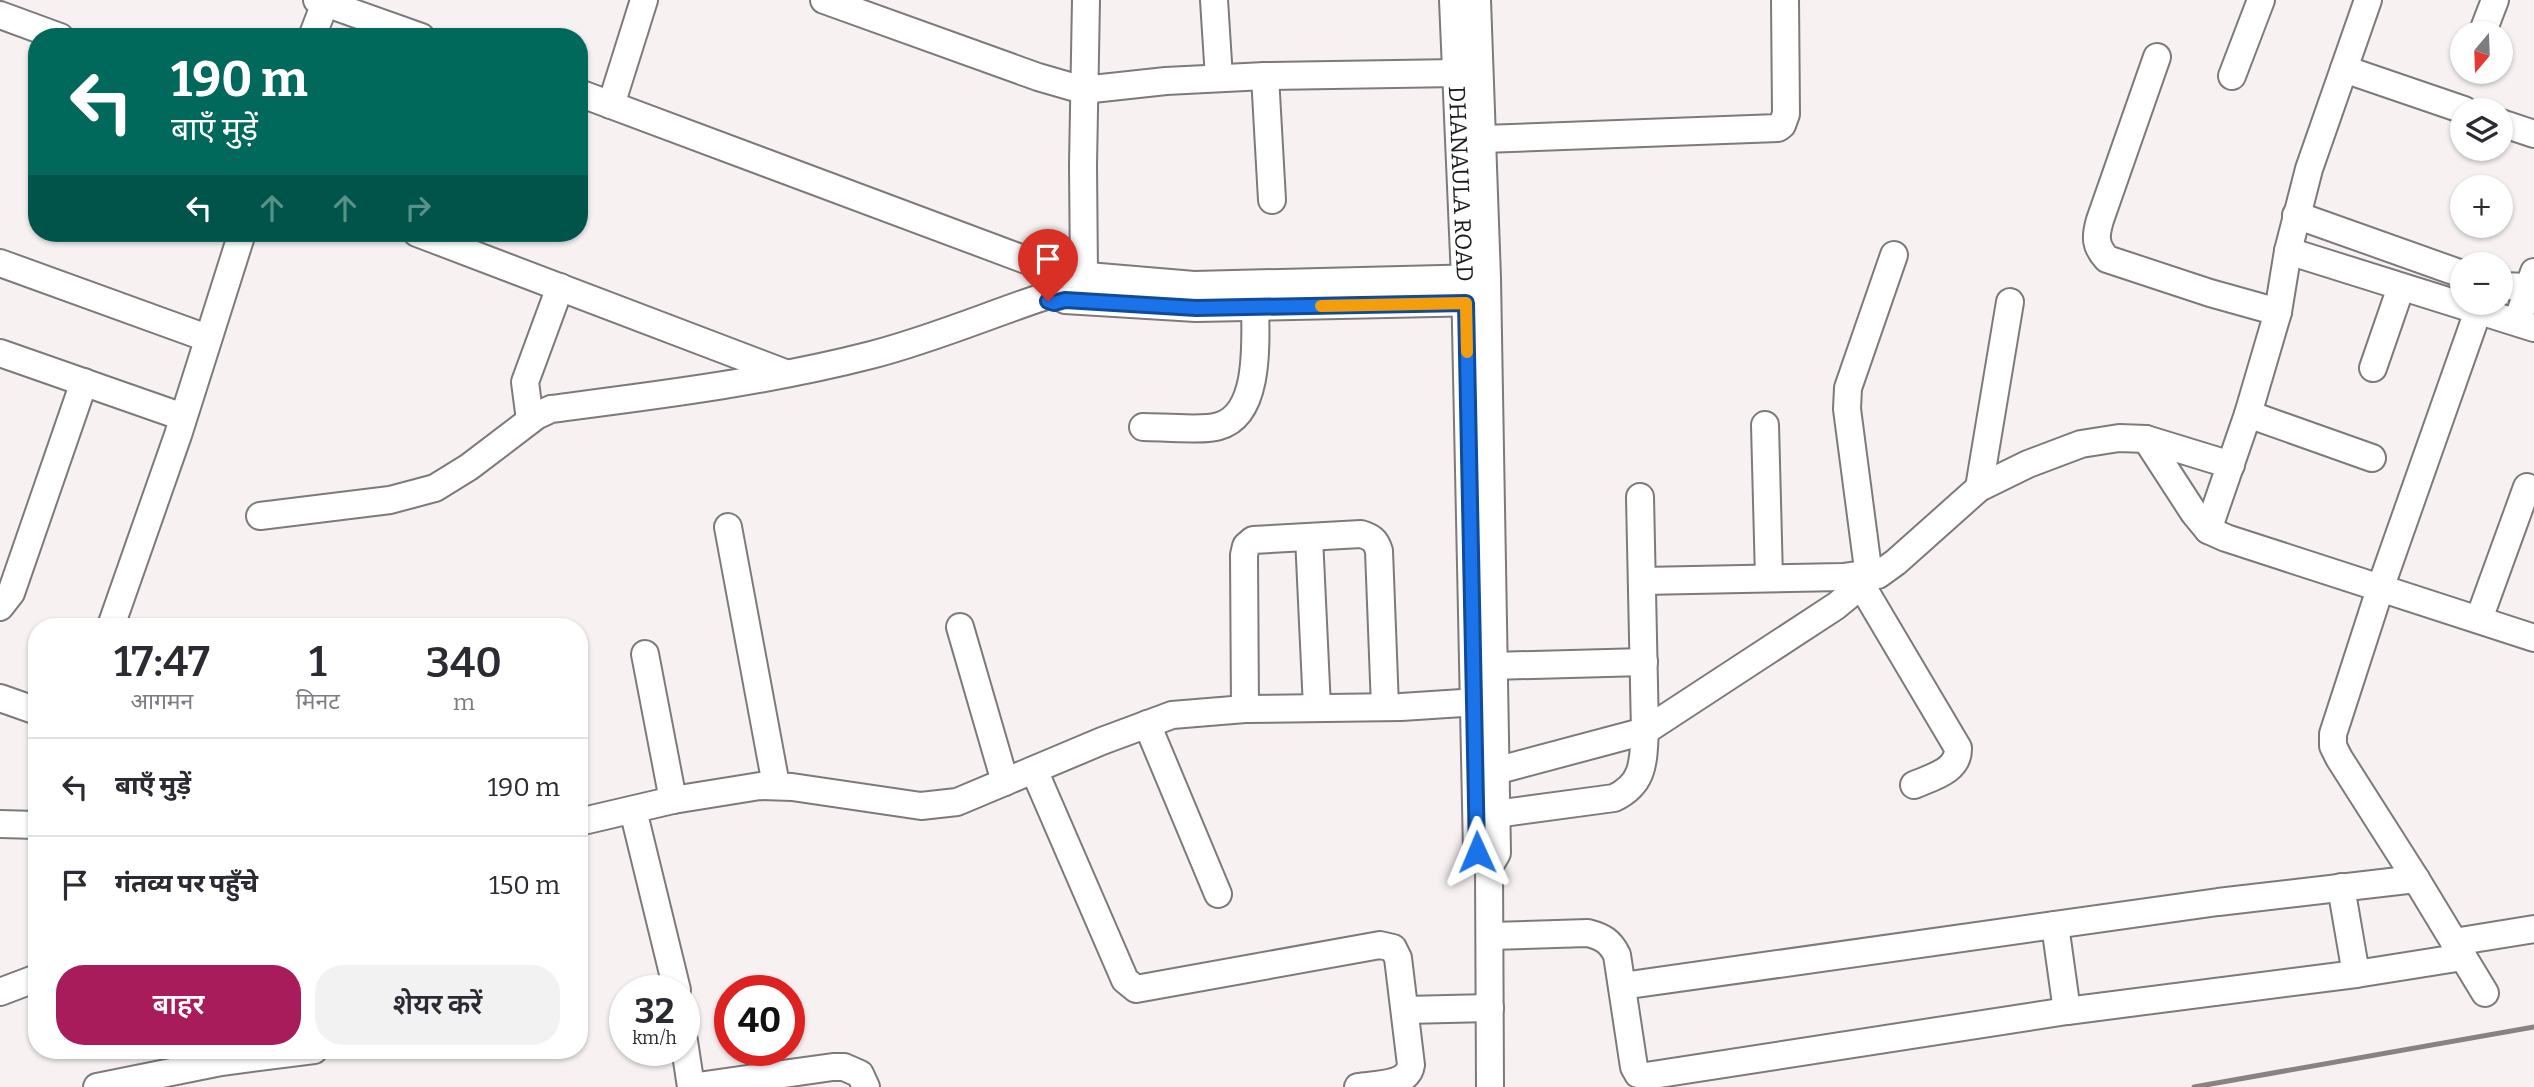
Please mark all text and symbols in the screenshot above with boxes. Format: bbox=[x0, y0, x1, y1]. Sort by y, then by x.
north arrow bbox=[2450, 21, 2513, 84]
map controls bbox=[2450, 21, 2513, 315]
text: 190 m bbox=[171, 50, 308, 109]
icon: left bbox=[56, 56, 147, 147]
street label: DHANAULA ROAD bbox=[1443, 85, 1479, 282]
button: layers bbox=[2450, 98, 2513, 161]
text: बाएँ मुड़ें bbox=[171, 110, 258, 148]
button: + bbox=[2450, 175, 2513, 238]
icon: left bbox=[180, 189, 218, 227]
icon: ahead bbox=[253, 189, 291, 227]
icon: ahead bbox=[326, 189, 364, 227]
icon: right bbox=[399, 189, 437, 227]
pin bbox=[1018, 229, 1078, 301]
icon: arrive bbox=[1029, 240, 1067, 278]
button: − bbox=[2450, 252, 2513, 315]
text: 17:47 bbox=[114, 637, 210, 687]
text: 1 bbox=[309, 637, 327, 687]
text: 340 bbox=[426, 638, 502, 688]
text: आगमन bbox=[130, 687, 193, 715]
text: मिनट bbox=[296, 687, 340, 715]
text: m bbox=[453, 688, 475, 716]
icon: left bbox=[56, 768, 94, 806]
text: बाएँ मुड़ें bbox=[115, 770, 191, 801]
text: 190 m bbox=[488, 772, 560, 803]
position arrow bbox=[1440, 815, 1514, 889]
icon: arrive bbox=[56, 866, 94, 904]
text: गंतव्य पर पहुँचे bbox=[115, 868, 258, 899]
text: 150 m bbox=[489, 870, 560, 901]
button: बाहर bbox=[56, 965, 301, 1045]
button: शेयर करें bbox=[315, 965, 560, 1045]
speed limit sign: 40 bbox=[714, 975, 805, 1066]
text: 32 bbox=[635, 990, 674, 1032]
text: km/h bbox=[632, 1027, 677, 1049]

